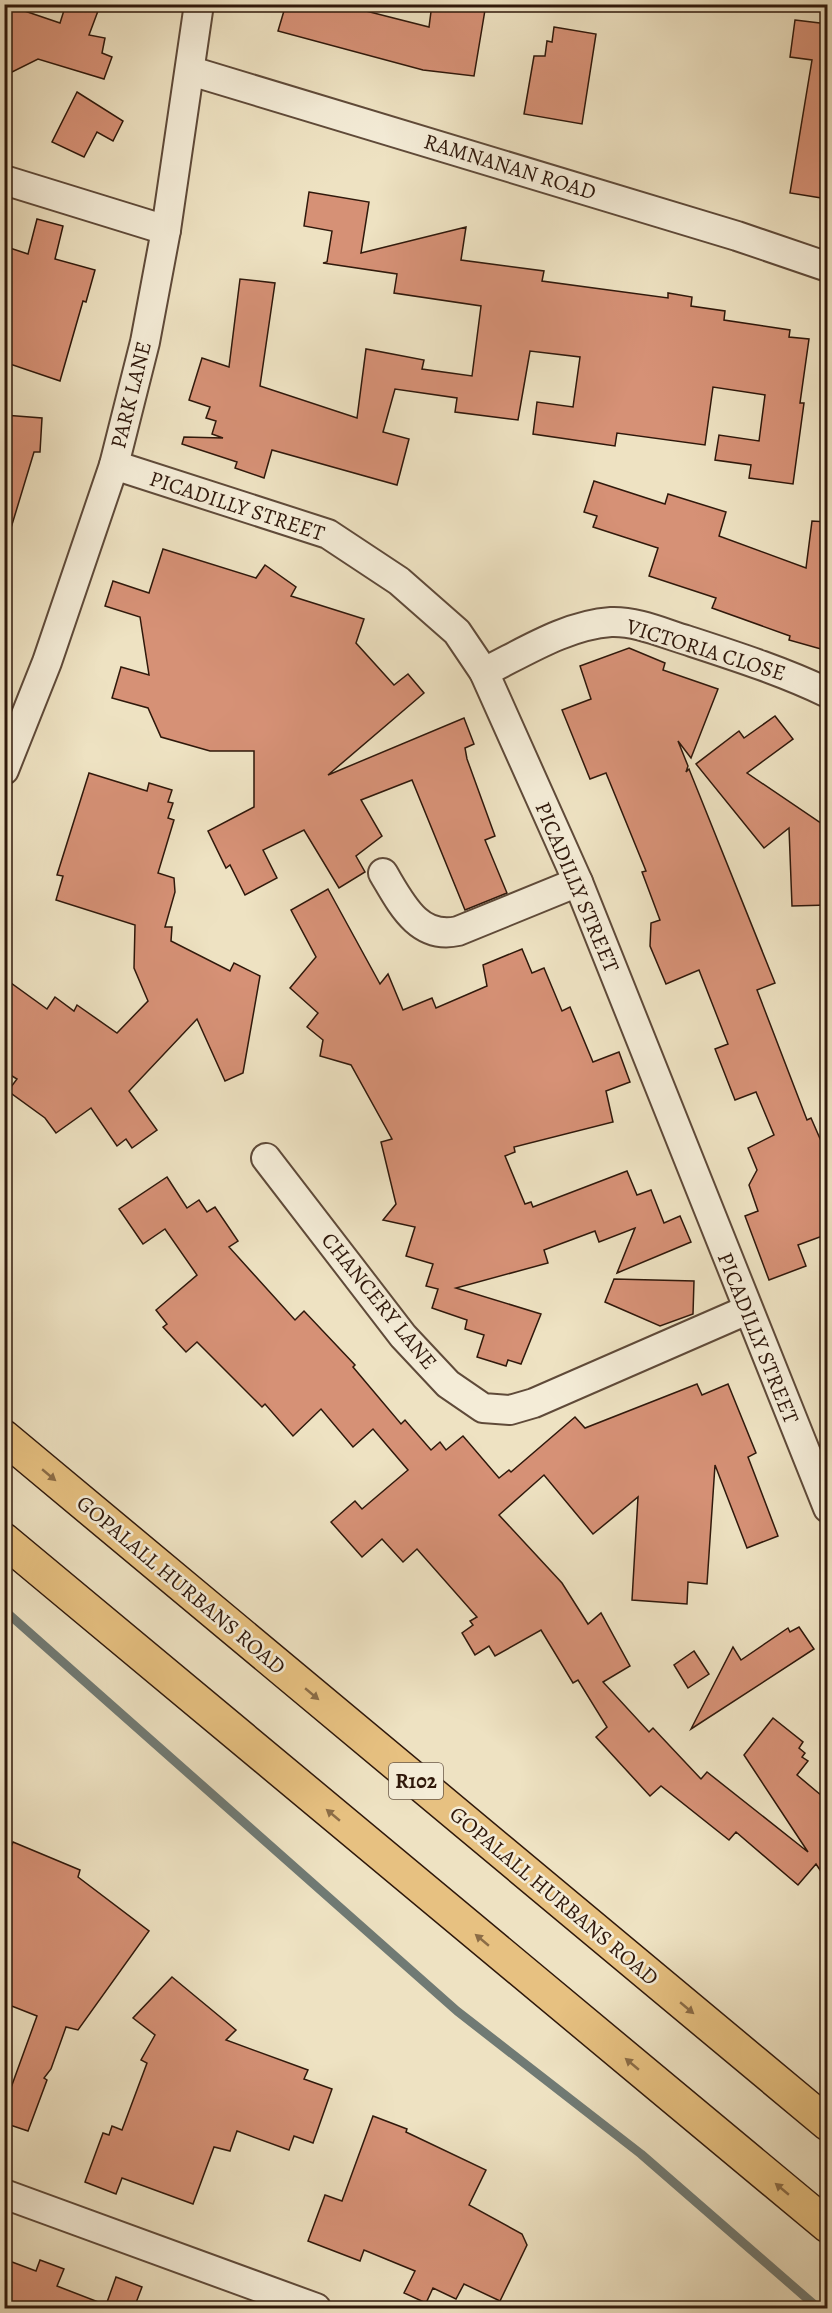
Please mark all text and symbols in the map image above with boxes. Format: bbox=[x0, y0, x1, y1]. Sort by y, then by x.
street label: RAMNANAN ROAD bbox=[420, 127, 600, 207]
street label: PARK LANE bbox=[103, 338, 159, 452]
street label: PICADILLY STREET bbox=[146, 464, 328, 548]
street label: VICTORIA CLOSE bbox=[622, 611, 789, 689]
street label: PICADILLY STREET bbox=[528, 797, 626, 977]
street label: CHANCERY LANE bbox=[314, 1226, 444, 1376]
street label: PICADILLY STREET bbox=[710, 1248, 806, 1428]
one-way arrow bbox=[41, 1468, 57, 1481]
street label: GOPALALL HURBANS ROAD bbox=[70, 1489, 292, 1681]
one-way arrow bbox=[304, 1687, 319, 1700]
road number: R102 bbox=[389, 1763, 443, 1799]
street label: GOPALALL HURBANS ROAD bbox=[443, 1800, 665, 1992]
one-way arrow bbox=[325, 1809, 340, 1822]
one-way arrow bbox=[474, 1933, 490, 1946]
one-way arrow bbox=[679, 2001, 695, 2014]
one-way arrow bbox=[624, 2058, 640, 2071]
one-way arrow bbox=[775, 2183, 790, 2195]

